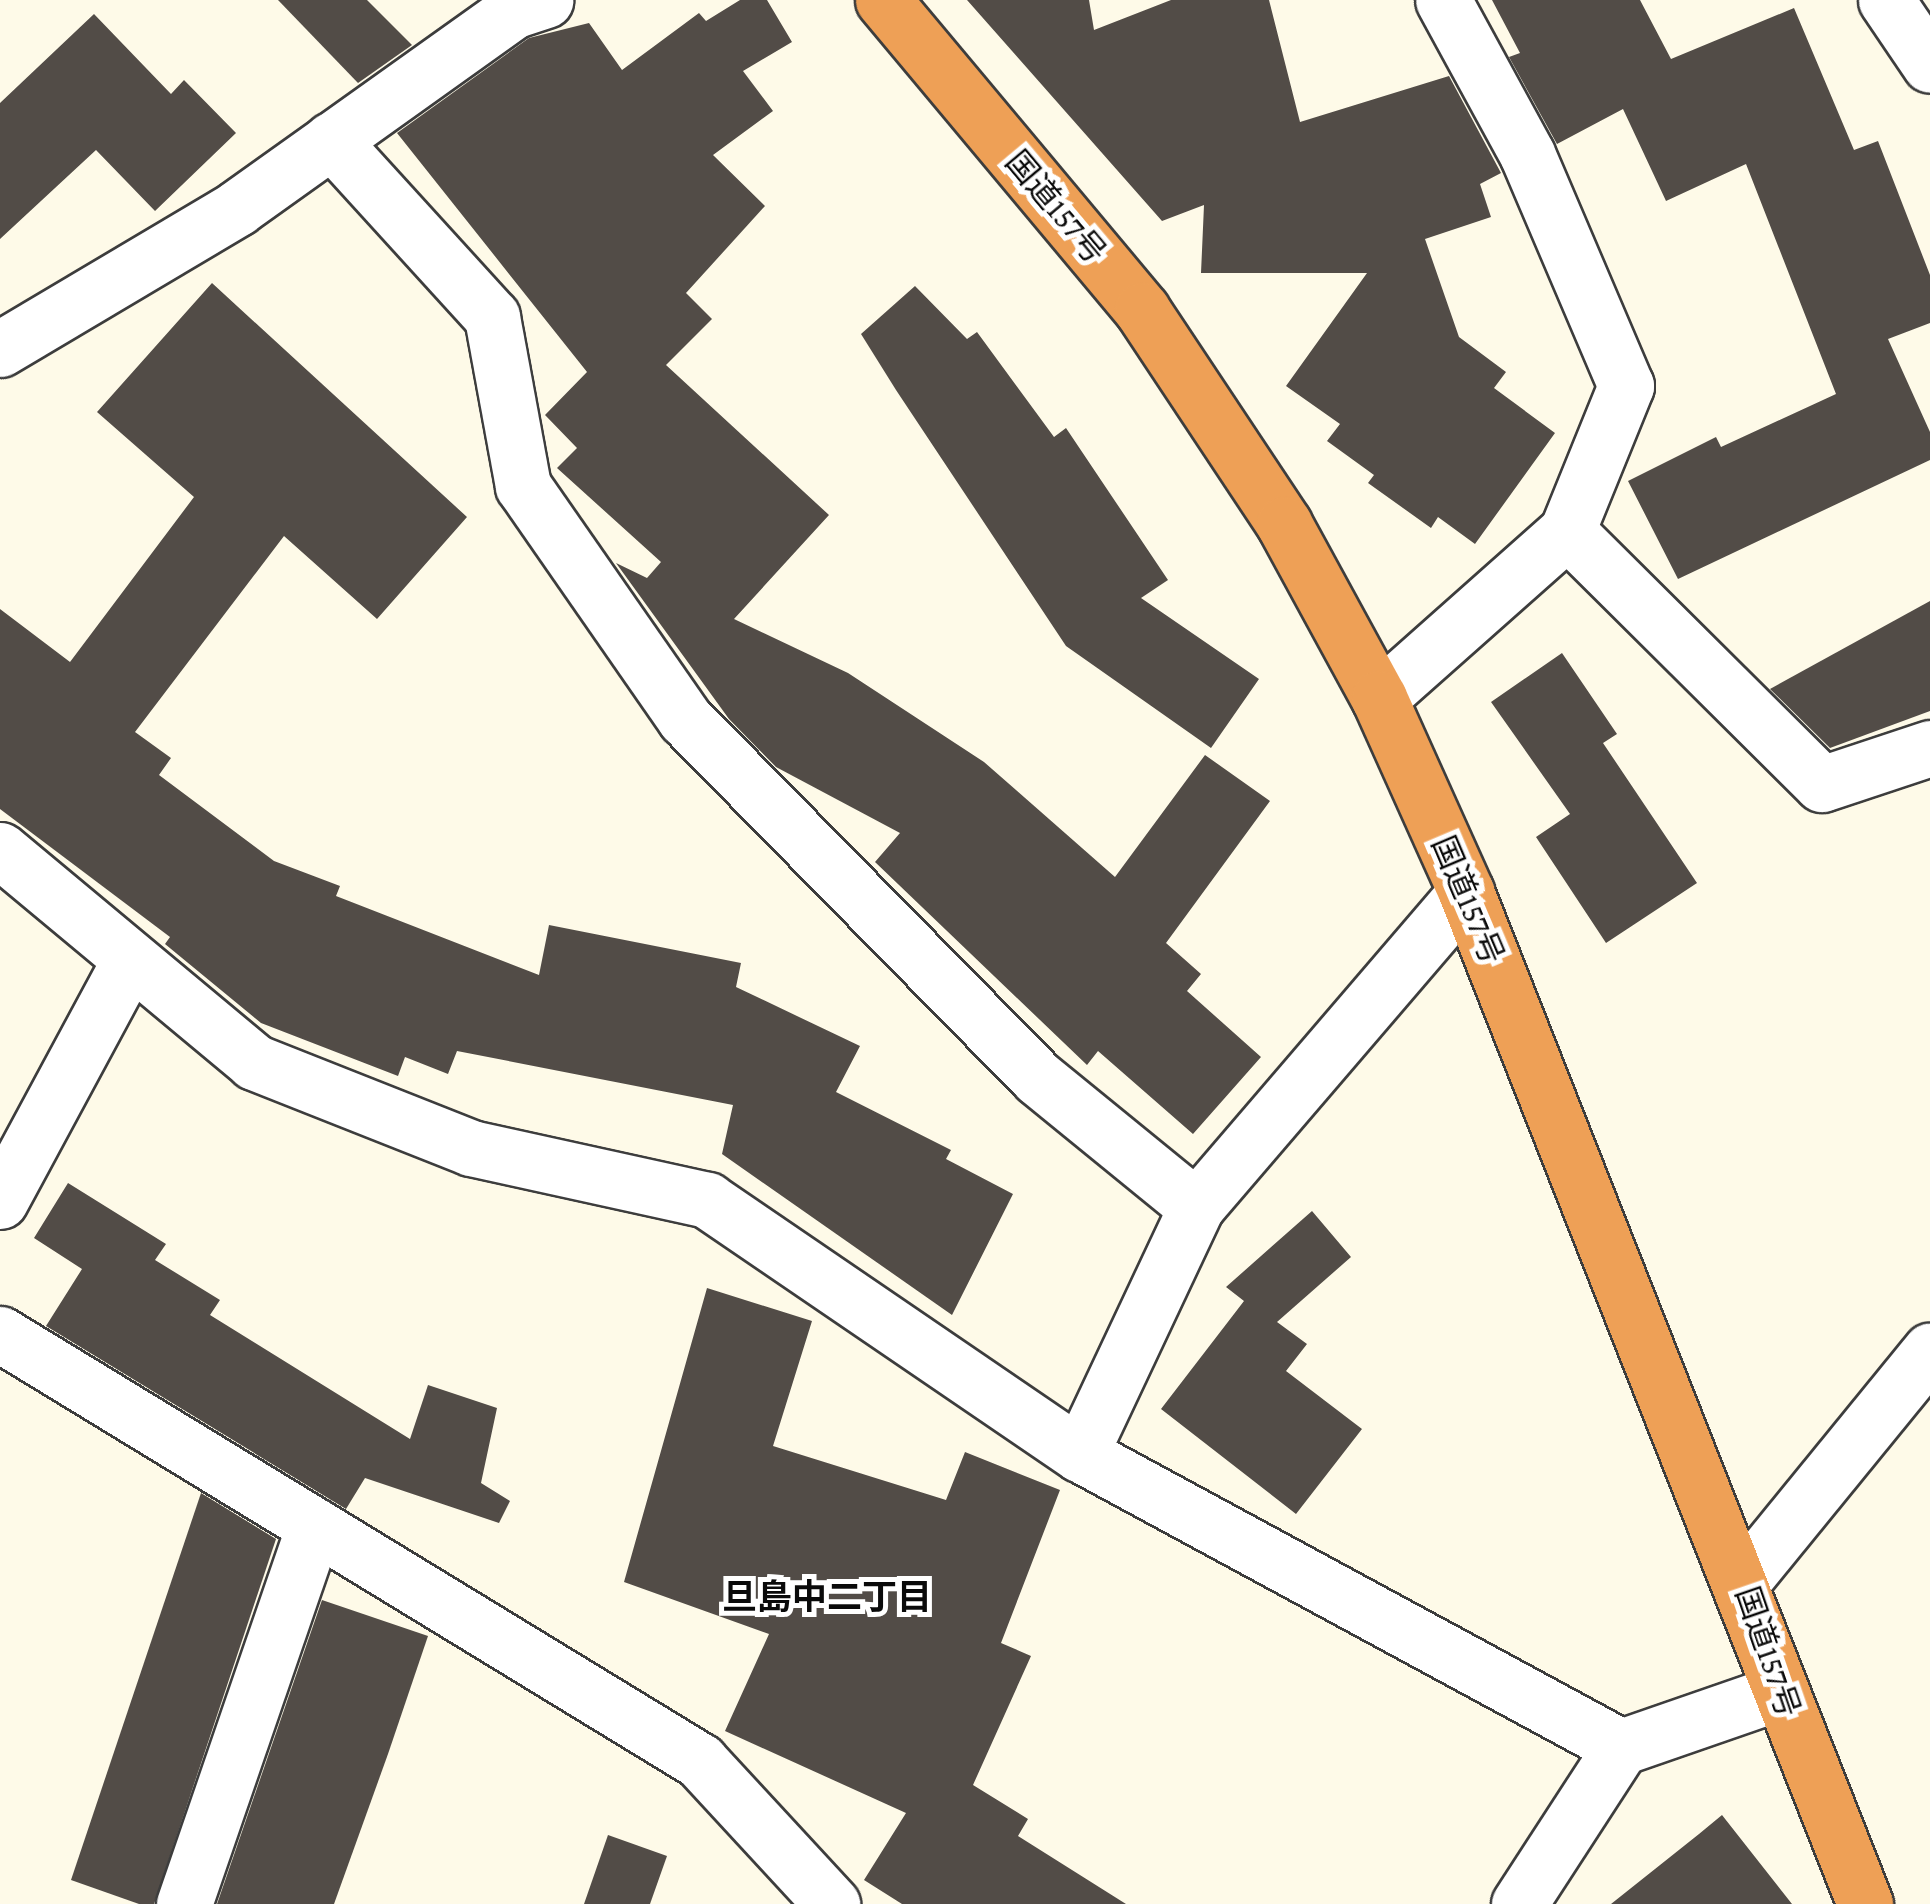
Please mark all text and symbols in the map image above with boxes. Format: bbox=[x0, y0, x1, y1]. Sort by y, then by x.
street label: 国道157号 bbox=[998, 143, 1114, 271]
street label: 国道157号 bbox=[1424, 830, 1512, 970]
district label: 旦島中二丁目 bbox=[722, 1577, 932, 1619]
street label: 国道157号 bbox=[1728, 1582, 1808, 1722]

